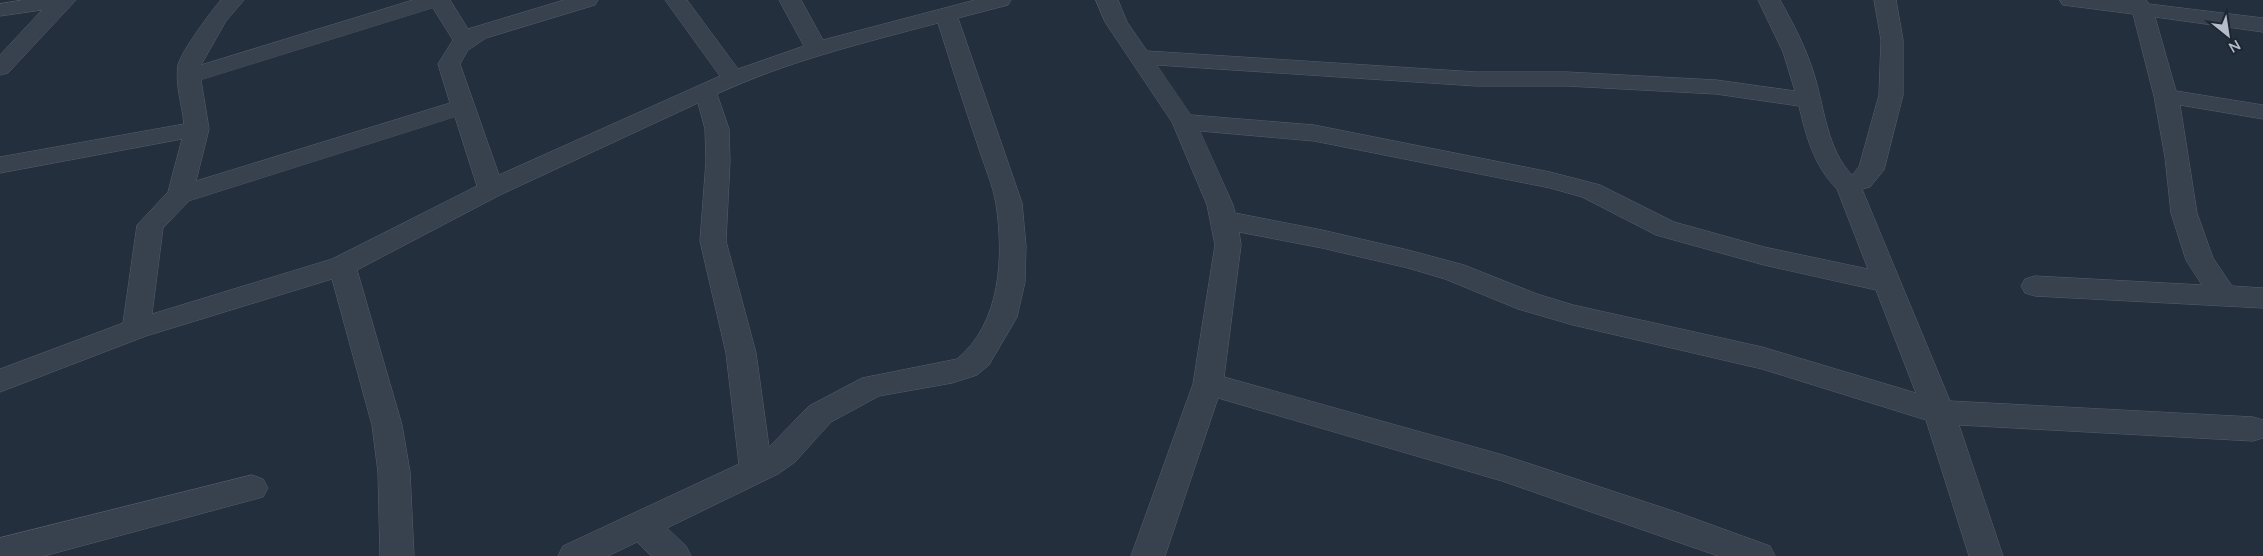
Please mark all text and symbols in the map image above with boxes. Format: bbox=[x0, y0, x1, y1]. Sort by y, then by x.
north arrow bbox=[2203, 10, 2253, 60]
text: N bbox=[2226, 37, 2244, 57]

